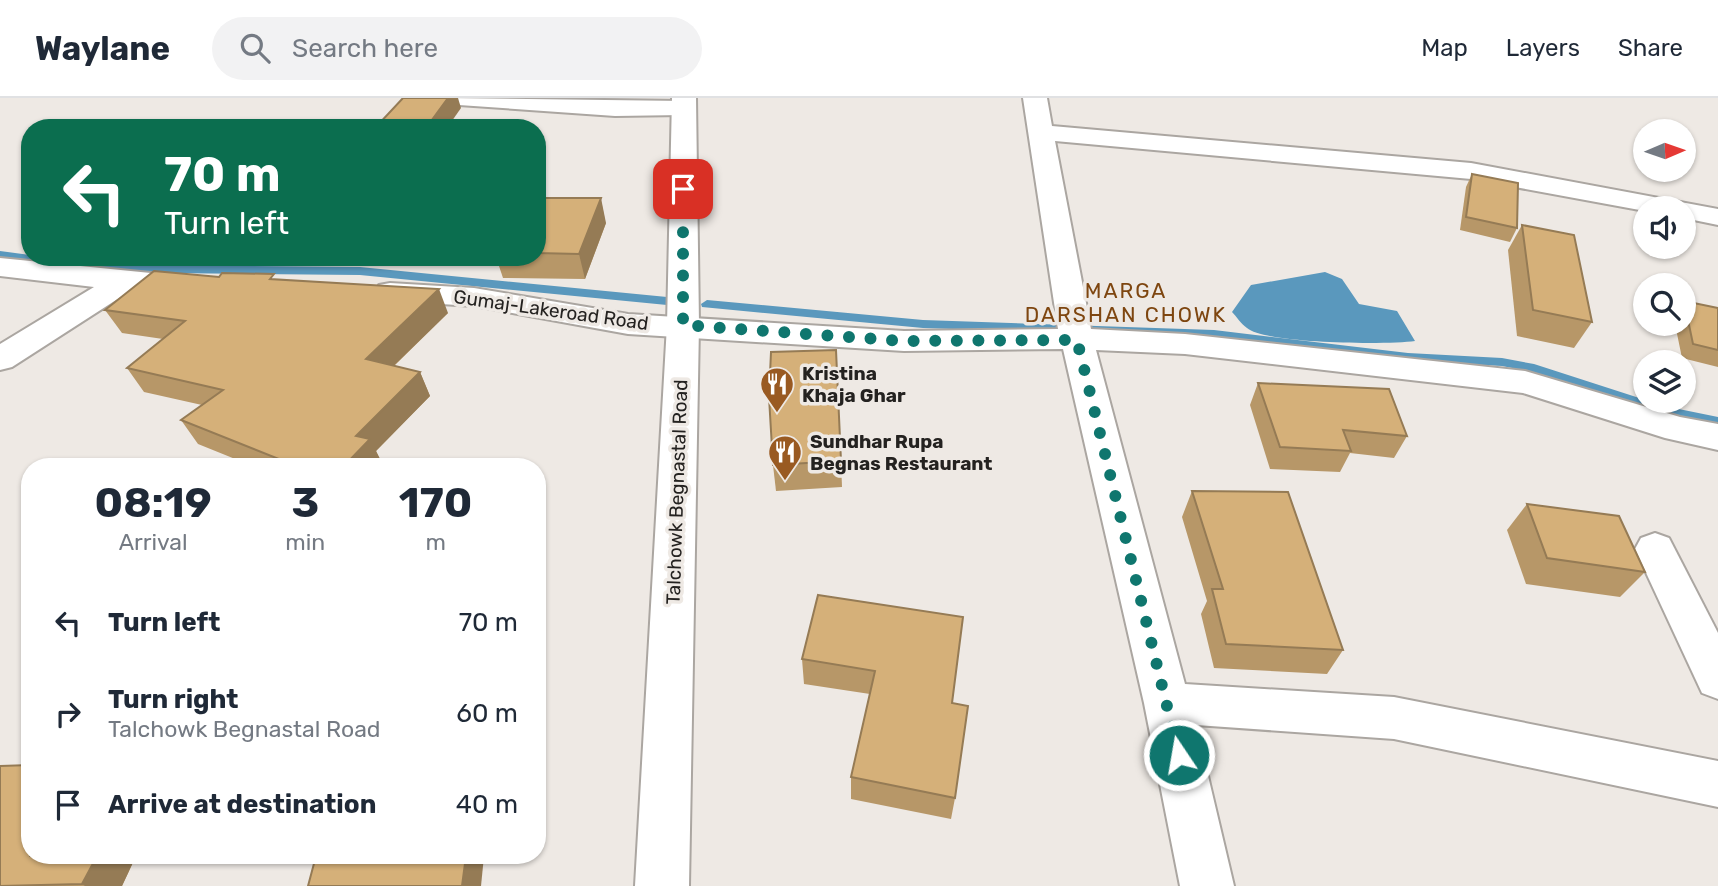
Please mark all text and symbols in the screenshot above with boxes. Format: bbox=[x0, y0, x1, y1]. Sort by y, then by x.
search box bbox=[212, 17, 702, 80]
text: Waylane bbox=[35, 29, 170, 68]
icon: search bbox=[236, 29, 274, 67]
text: Search here bbox=[292, 33, 438, 64]
text: Map bbox=[1421, 34, 1468, 62]
text: Layers bbox=[1506, 34, 1580, 62]
text: Share bbox=[1618, 34, 1683, 62]
north arrow bbox=[1633, 119, 1696, 182]
map controls bbox=[1633, 119, 1696, 413]
text: 70 m bbox=[164, 145, 281, 203]
icon: left bbox=[49, 147, 140, 238]
pin bbox=[653, 159, 713, 219]
icon: arrive bbox=[664, 170, 702, 208]
button: sound bbox=[1633, 196, 1696, 259]
text: Turn left bbox=[164, 204, 289, 242]
button: search bbox=[1633, 273, 1696, 336]
district label: MARGA DARSHAN CHOWK bbox=[1025, 278, 1227, 327]
street label: Gumaj-Lakeroad Road bbox=[452, 285, 650, 335]
button: layers bbox=[1633, 350, 1696, 413]
place label: Kristina Khaja Ghar bbox=[802, 362, 906, 407]
restaurant icon: Kristina Khaja Ghar bbox=[758, 365, 796, 414]
street label: Talchowk Begnastal Road bbox=[662, 379, 692, 605]
place label: Sundhar Rupa Begnas Restaurant bbox=[810, 430, 992, 475]
restaurant icon: Sundhar Rupa Begnas Restaurant bbox=[766, 433, 804, 482]
text: 08:19 bbox=[95, 478, 212, 528]
text: 3 bbox=[291, 478, 319, 528]
text: 170 bbox=[399, 478, 472, 528]
text: Arrival bbox=[119, 528, 188, 556]
text: min bbox=[285, 528, 325, 556]
text: m bbox=[425, 528, 446, 556]
icon: left bbox=[49, 604, 87, 642]
text: Turn left bbox=[108, 607, 220, 638]
text: 70 m bbox=[459, 607, 518, 638]
text: Turn right bbox=[108, 684, 238, 715]
icon: right bbox=[49, 695, 87, 733]
text: 60 m bbox=[456, 698, 518, 729]
text: Talchowk Begnastal Road bbox=[108, 715, 381, 743]
position arrow bbox=[1142, 718, 1216, 792]
icon: arrive bbox=[49, 786, 87, 824]
text: Arrive at destination bbox=[108, 789, 376, 820]
text: 40 m bbox=[456, 789, 518, 820]

